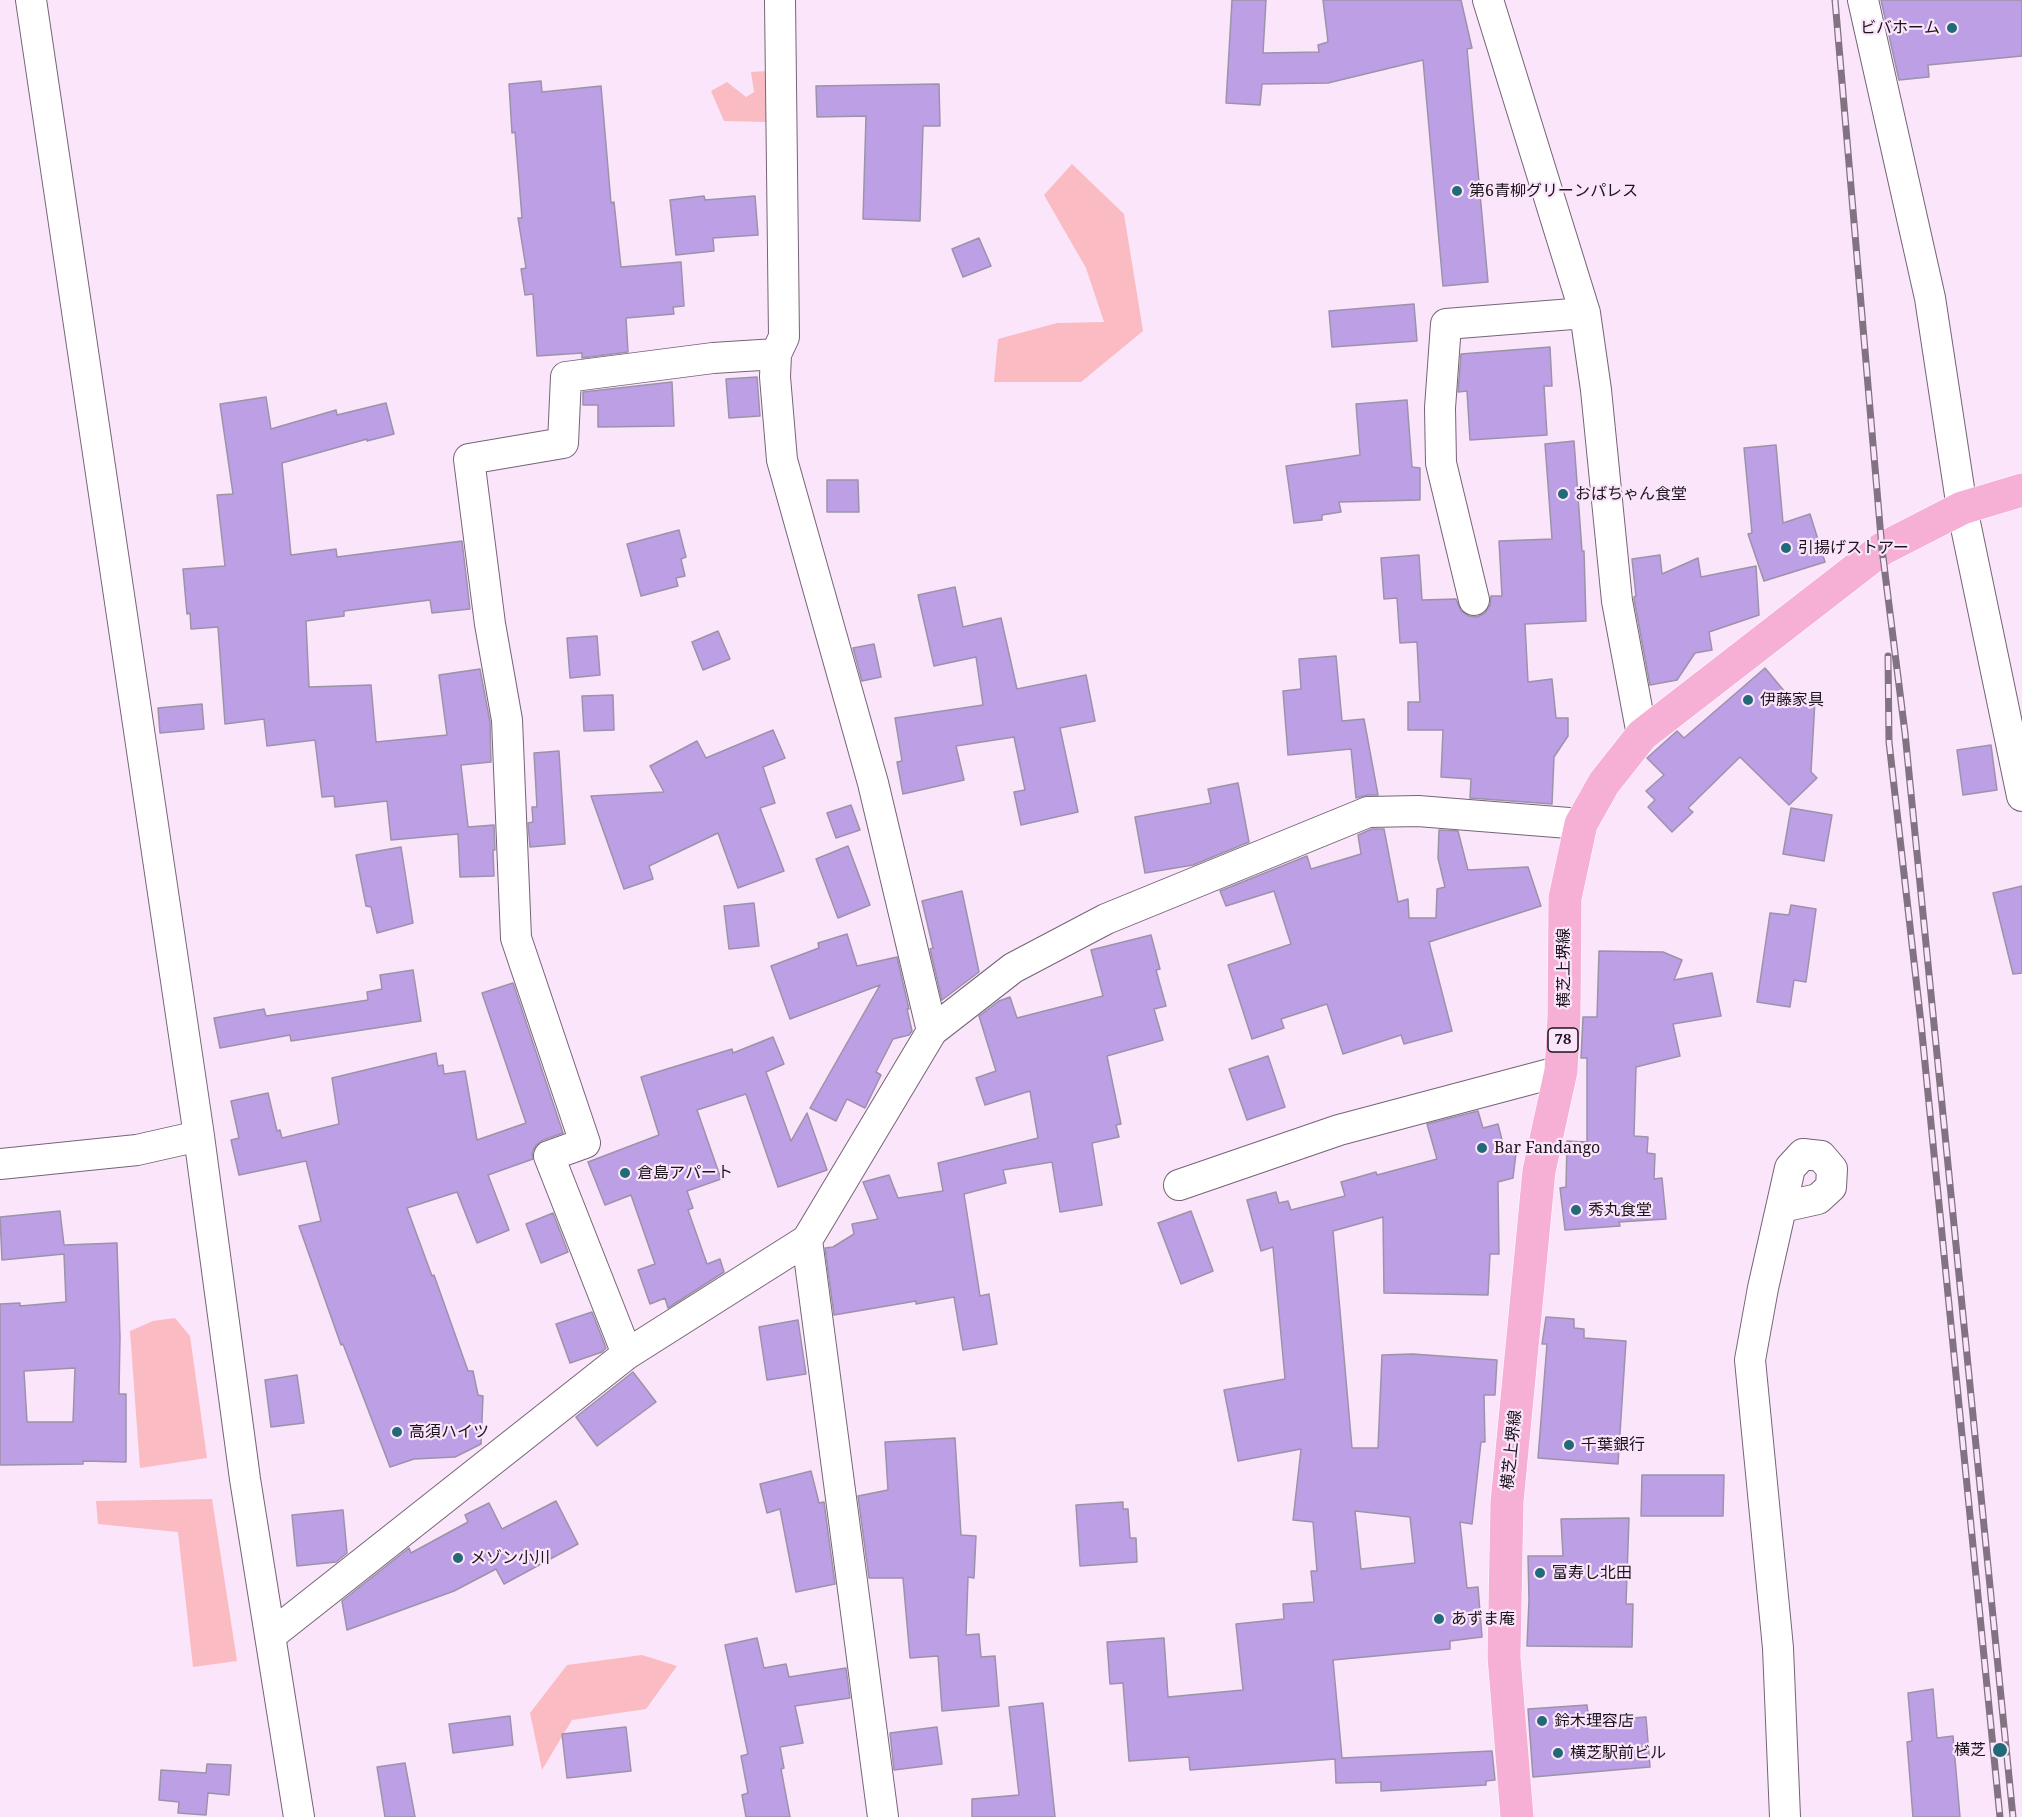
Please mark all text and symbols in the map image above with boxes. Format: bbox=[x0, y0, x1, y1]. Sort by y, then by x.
place label: ビバホーム bbox=[1860, 18, 1940, 38]
marker: ビバホーム bbox=[1945, 21, 1959, 35]
place label: 第6青柳グリーンパレス bbox=[1469, 181, 1638, 201]
marker: 第6青柳グリーンパレス bbox=[1450, 184, 1464, 198]
place label: おばちゃん食堂 bbox=[1575, 484, 1687, 504]
marker: おばちゃん食堂 bbox=[1556, 487, 1570, 501]
place label: 引揚げストアー bbox=[1798, 538, 1909, 558]
marker: 引揚げストアー bbox=[1779, 541, 1793, 555]
place label: 伊藤家具 bbox=[1760, 690, 1824, 710]
marker: 伊藤家具 bbox=[1741, 693, 1755, 707]
street label: 横芝上堺線 bbox=[1554, 928, 1574, 1008]
road number: 78 bbox=[1548, 1028, 1578, 1052]
place label: Bar Fandango bbox=[1494, 1138, 1600, 1158]
marker: Bar Fandango bbox=[1475, 1141, 1489, 1155]
place label: 倉島アパート bbox=[637, 1163, 733, 1183]
marker: 倉島アパート bbox=[618, 1166, 632, 1180]
place label: 秀丸食堂 bbox=[1588, 1200, 1652, 1220]
marker: 秀丸食堂 bbox=[1569, 1203, 1583, 1217]
street label: 横芝上堺線 bbox=[1498, 1409, 1526, 1491]
place label: 高須ハイツ bbox=[409, 1422, 489, 1442]
marker: 高須ハイツ bbox=[390, 1425, 404, 1439]
place label: 千葉銀行 bbox=[1581, 1435, 1645, 1455]
marker: 千葉銀行 bbox=[1562, 1438, 1576, 1452]
place label: メゾン小川 bbox=[470, 1548, 550, 1568]
marker: メゾン小川 bbox=[451, 1551, 465, 1565]
place label: 富寿し北田 bbox=[1552, 1563, 1632, 1583]
marker: 富寿し北田 bbox=[1533, 1566, 1547, 1580]
place label: あずま庵 bbox=[1451, 1609, 1515, 1629]
marker: あずま庵 bbox=[1432, 1612, 1446, 1626]
place label: 鈴木理容店 bbox=[1554, 1711, 1634, 1731]
marker: 鈴木理容店 bbox=[1535, 1714, 1549, 1728]
place label: 横芝 bbox=[1954, 1740, 1986, 1760]
marker: 横芝 bbox=[1991, 1741, 2009, 1759]
place label: 横芝駅前ビル bbox=[1570, 1743, 1666, 1763]
marker: 横芝駅前ビル bbox=[1551, 1746, 1565, 1760]

